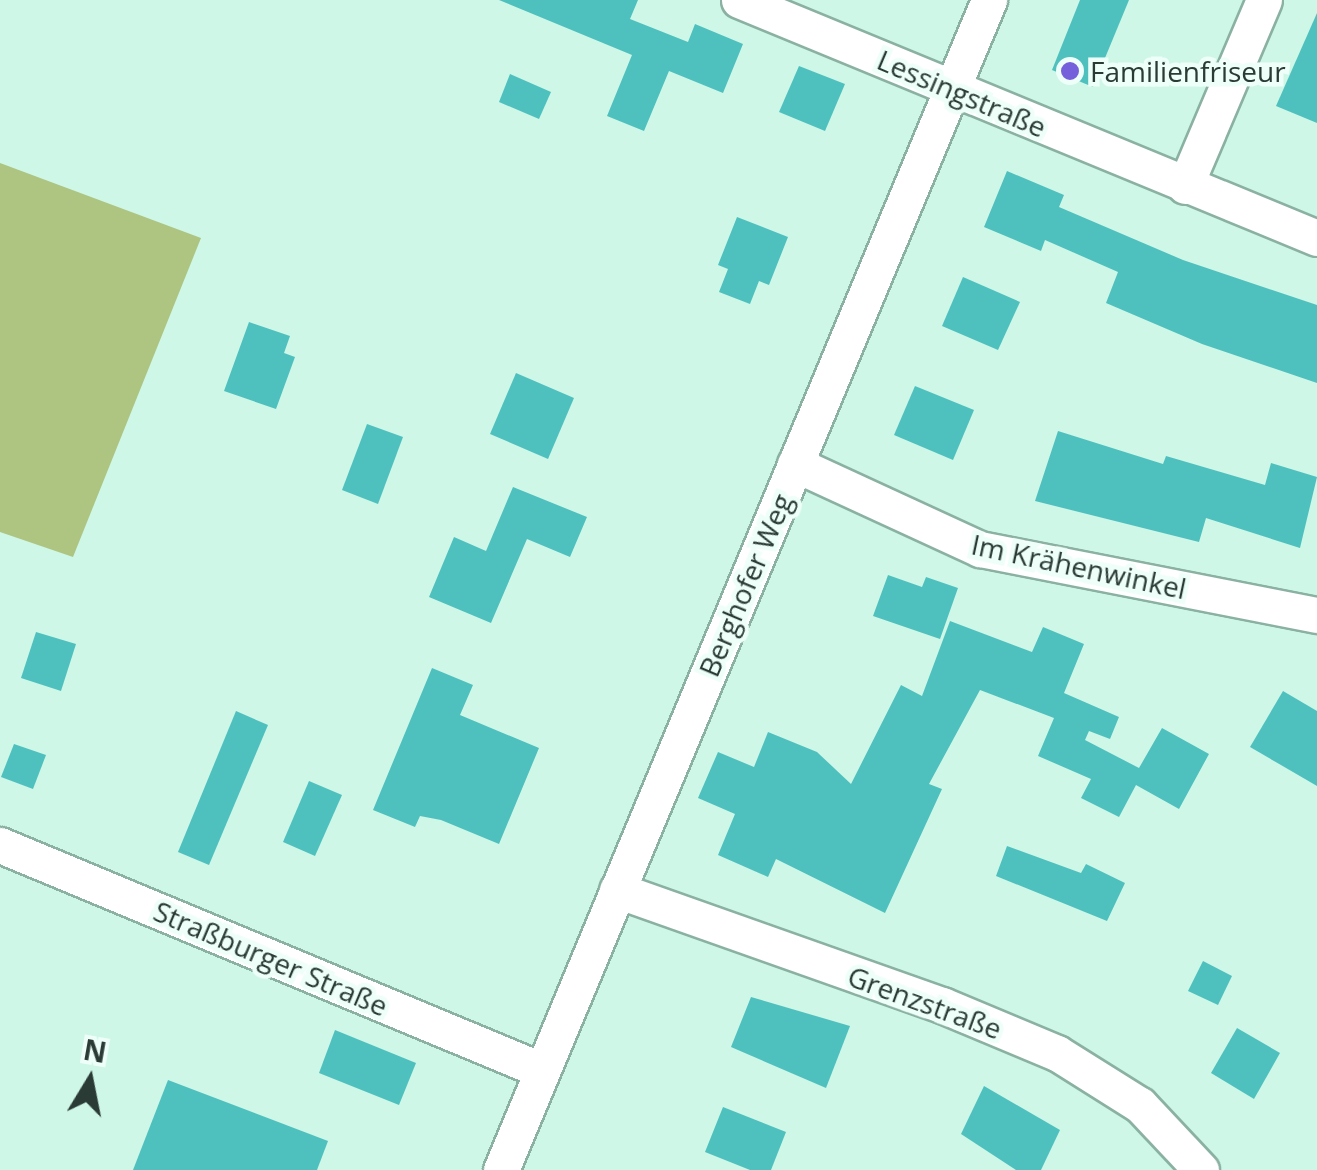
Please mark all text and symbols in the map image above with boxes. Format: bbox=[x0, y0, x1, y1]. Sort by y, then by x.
street label: Lessingstraße bbox=[873, 42, 1051, 144]
place label: Familienfriseur bbox=[1090, 54, 1286, 88]
marker: Familienfriseur bbox=[1059, 60, 1081, 82]
street label: Berghofer Weg bbox=[691, 489, 799, 681]
street label: Im Krähenwinkel bbox=[969, 527, 1189, 605]
street label: Straßburger Straße bbox=[149, 894, 393, 1022]
street label: Grenzstraße bbox=[843, 959, 1007, 1045]
north arrow bbox=[40, 1030, 140, 1130]
text: N bbox=[81, 1030, 110, 1071]

